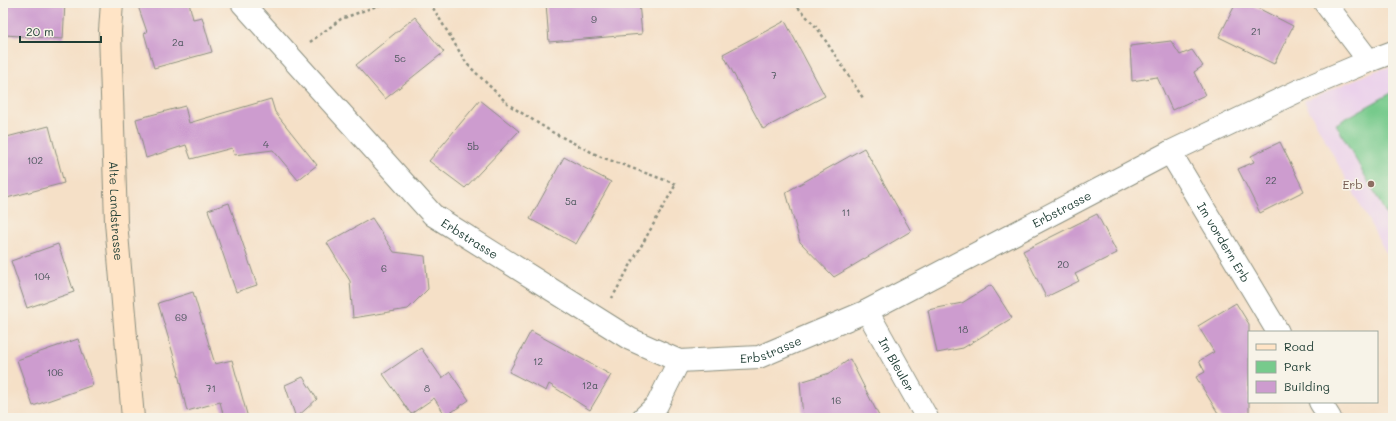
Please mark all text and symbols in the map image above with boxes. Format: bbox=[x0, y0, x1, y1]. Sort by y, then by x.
house number: 9 bbox=[591, 12, 597, 26]
scale bar bbox=[20, 18, 101, 44]
text: 20 m bbox=[26, 23, 54, 39]
house number: 21 bbox=[1251, 24, 1261, 38]
house number: 2a bbox=[172, 35, 184, 49]
house number: 5c bbox=[394, 51, 406, 65]
house number: 7 bbox=[771, 68, 777, 82]
house number: 4 bbox=[263, 137, 269, 151]
house number: 5b bbox=[467, 139, 479, 153]
house number: 102 bbox=[27, 153, 43, 167]
street label: Alte Landstrasse bbox=[106, 161, 127, 261]
house number: 22 bbox=[1265, 173, 1277, 187]
place label: Erb bbox=[1342, 176, 1363, 192]
marker: Erb bbox=[1366, 179, 1376, 189]
street label: Erbstrasse bbox=[1029, 187, 1094, 231]
house number: 5a bbox=[565, 194, 577, 208]
street label: Im vordern Erb bbox=[1194, 199, 1254, 285]
house number: 11 bbox=[842, 205, 850, 219]
street label: Erbstrasse bbox=[438, 214, 501, 262]
house number: 20 bbox=[1057, 257, 1069, 271]
house number: 6 bbox=[381, 261, 387, 275]
house number: 104 bbox=[34, 269, 50, 283]
house number: 69 bbox=[175, 310, 187, 324]
house number: 18 bbox=[958, 322, 968, 336]
legend bbox=[1248, 331, 1378, 403]
street label: Erbstrasse bbox=[740, 332, 804, 366]
street label: Im Bleuler bbox=[875, 334, 918, 394]
text: Road bbox=[1284, 338, 1314, 354]
house number: 12 bbox=[533, 354, 543, 368]
text: Park bbox=[1284, 358, 1311, 374]
house number: 106 bbox=[47, 365, 63, 379]
house number: 12a bbox=[582, 378, 598, 392]
text: Building bbox=[1284, 378, 1330, 394]
house number: 71 bbox=[206, 381, 216, 395]
house number: 8 bbox=[424, 381, 430, 395]
house number: 16 bbox=[831, 393, 841, 407]

